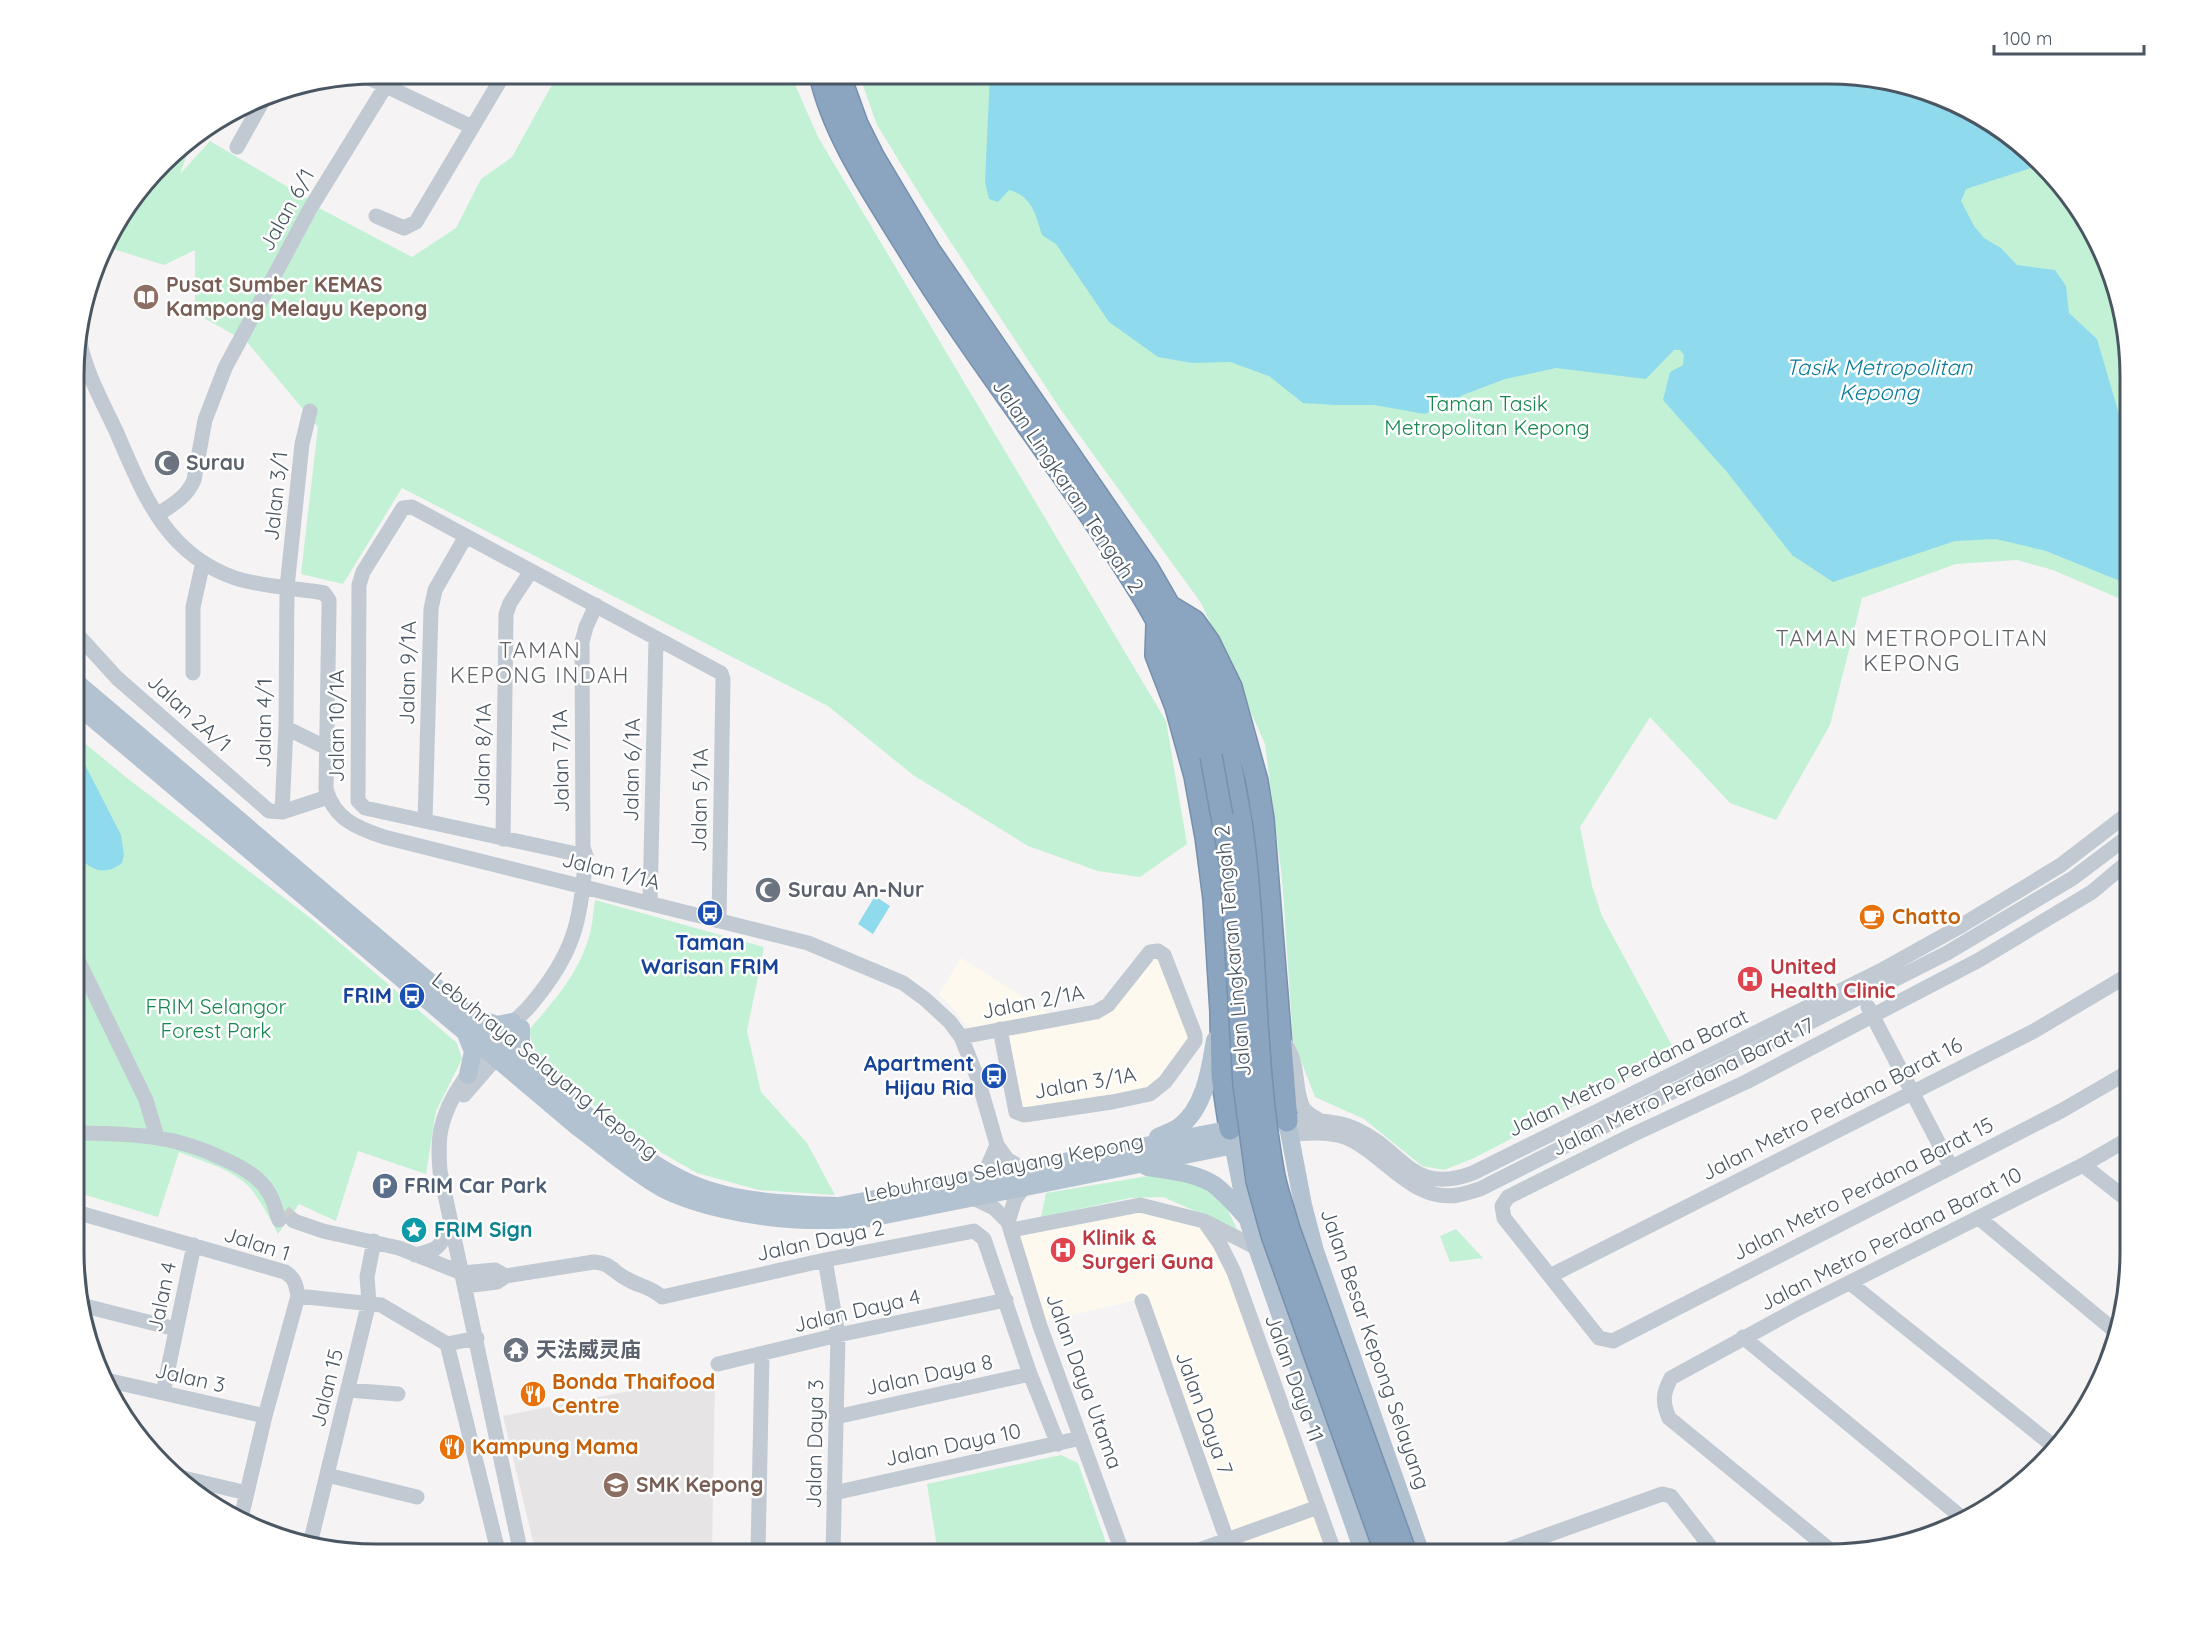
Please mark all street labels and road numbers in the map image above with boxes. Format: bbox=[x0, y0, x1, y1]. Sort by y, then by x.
street label: Jalan 6/1 bbox=[253, 164, 319, 255]
street label: Jalan Lingkaran Tengah 2 bbox=[987, 373, 1150, 597]
street label: Jalan 3/1 bbox=[257, 450, 293, 542]
street label: Jalan 9/1A bbox=[393, 621, 421, 725]
street label: Jalan 2A/1 bbox=[142, 668, 237, 757]
street label: Jalan 10/1A bbox=[323, 670, 349, 782]
street label: Jalan 4/1 bbox=[249, 678, 277, 768]
street label: Jalan 8/1A bbox=[468, 703, 496, 807]
street label: Jalan 7/1A bbox=[546, 709, 574, 813]
street label: Jalan 6/1A bbox=[617, 718, 645, 822]
street label: Jalan 5/1A bbox=[685, 748, 713, 852]
street label: Jalan Lingkaran Tengah 2 bbox=[1208, 824, 1256, 1078]
street label: Jalan 1/1A bbox=[559, 845, 663, 895]
street label: Lebuhraya Selayang Kepong bbox=[427, 966, 664, 1165]
street label: Jalan 2/1A bbox=[979, 978, 1086, 1024]
street label: Jalan Metro Perdana Barat bbox=[1503, 1002, 1752, 1142]
street label: Jalan Metro Perdana Barat 17 bbox=[1547, 1011, 1818, 1161]
street label: Jalan Metro Perdana Barat 16 bbox=[1697, 1031, 1966, 1185]
street label: Jalan 3/1A bbox=[1032, 1060, 1138, 1104]
street label: Jalan Metro Perdana Barat 15 bbox=[1728, 1111, 1997, 1265]
street label: Lebuhraya Selayang Kepong bbox=[862, 1127, 1146, 1207]
street label: Jalan Metro Perdana Barat 10 bbox=[1755, 1161, 2026, 1316]
street label: Jalan Besar Kepong Selayang bbox=[1316, 1205, 1436, 1493]
street label: Jalan Daya 2 bbox=[754, 1214, 886, 1266]
street label: Jalan 1 bbox=[221, 1220, 294, 1266]
street label: Jalan 4 bbox=[141, 1259, 181, 1334]
street label: Jalan Daya 4 bbox=[791, 1283, 923, 1337]
street label: Jalan Daya Utama bbox=[1041, 1289, 1129, 1472]
street label: Jalan Daya 11 bbox=[1260, 1310, 1330, 1445]
street label: Jalan 15 bbox=[304, 1346, 348, 1429]
street label: Jalan Daya 8 bbox=[863, 1348, 995, 1400]
street label: Jalan Daya 7 bbox=[1171, 1348, 1239, 1478]
street label: Jalan 3 bbox=[153, 1356, 228, 1398]
street label: Jalan Daya 3 bbox=[800, 1379, 828, 1509]
street label: Jalan Daya 10 bbox=[882, 1417, 1023, 1471]

